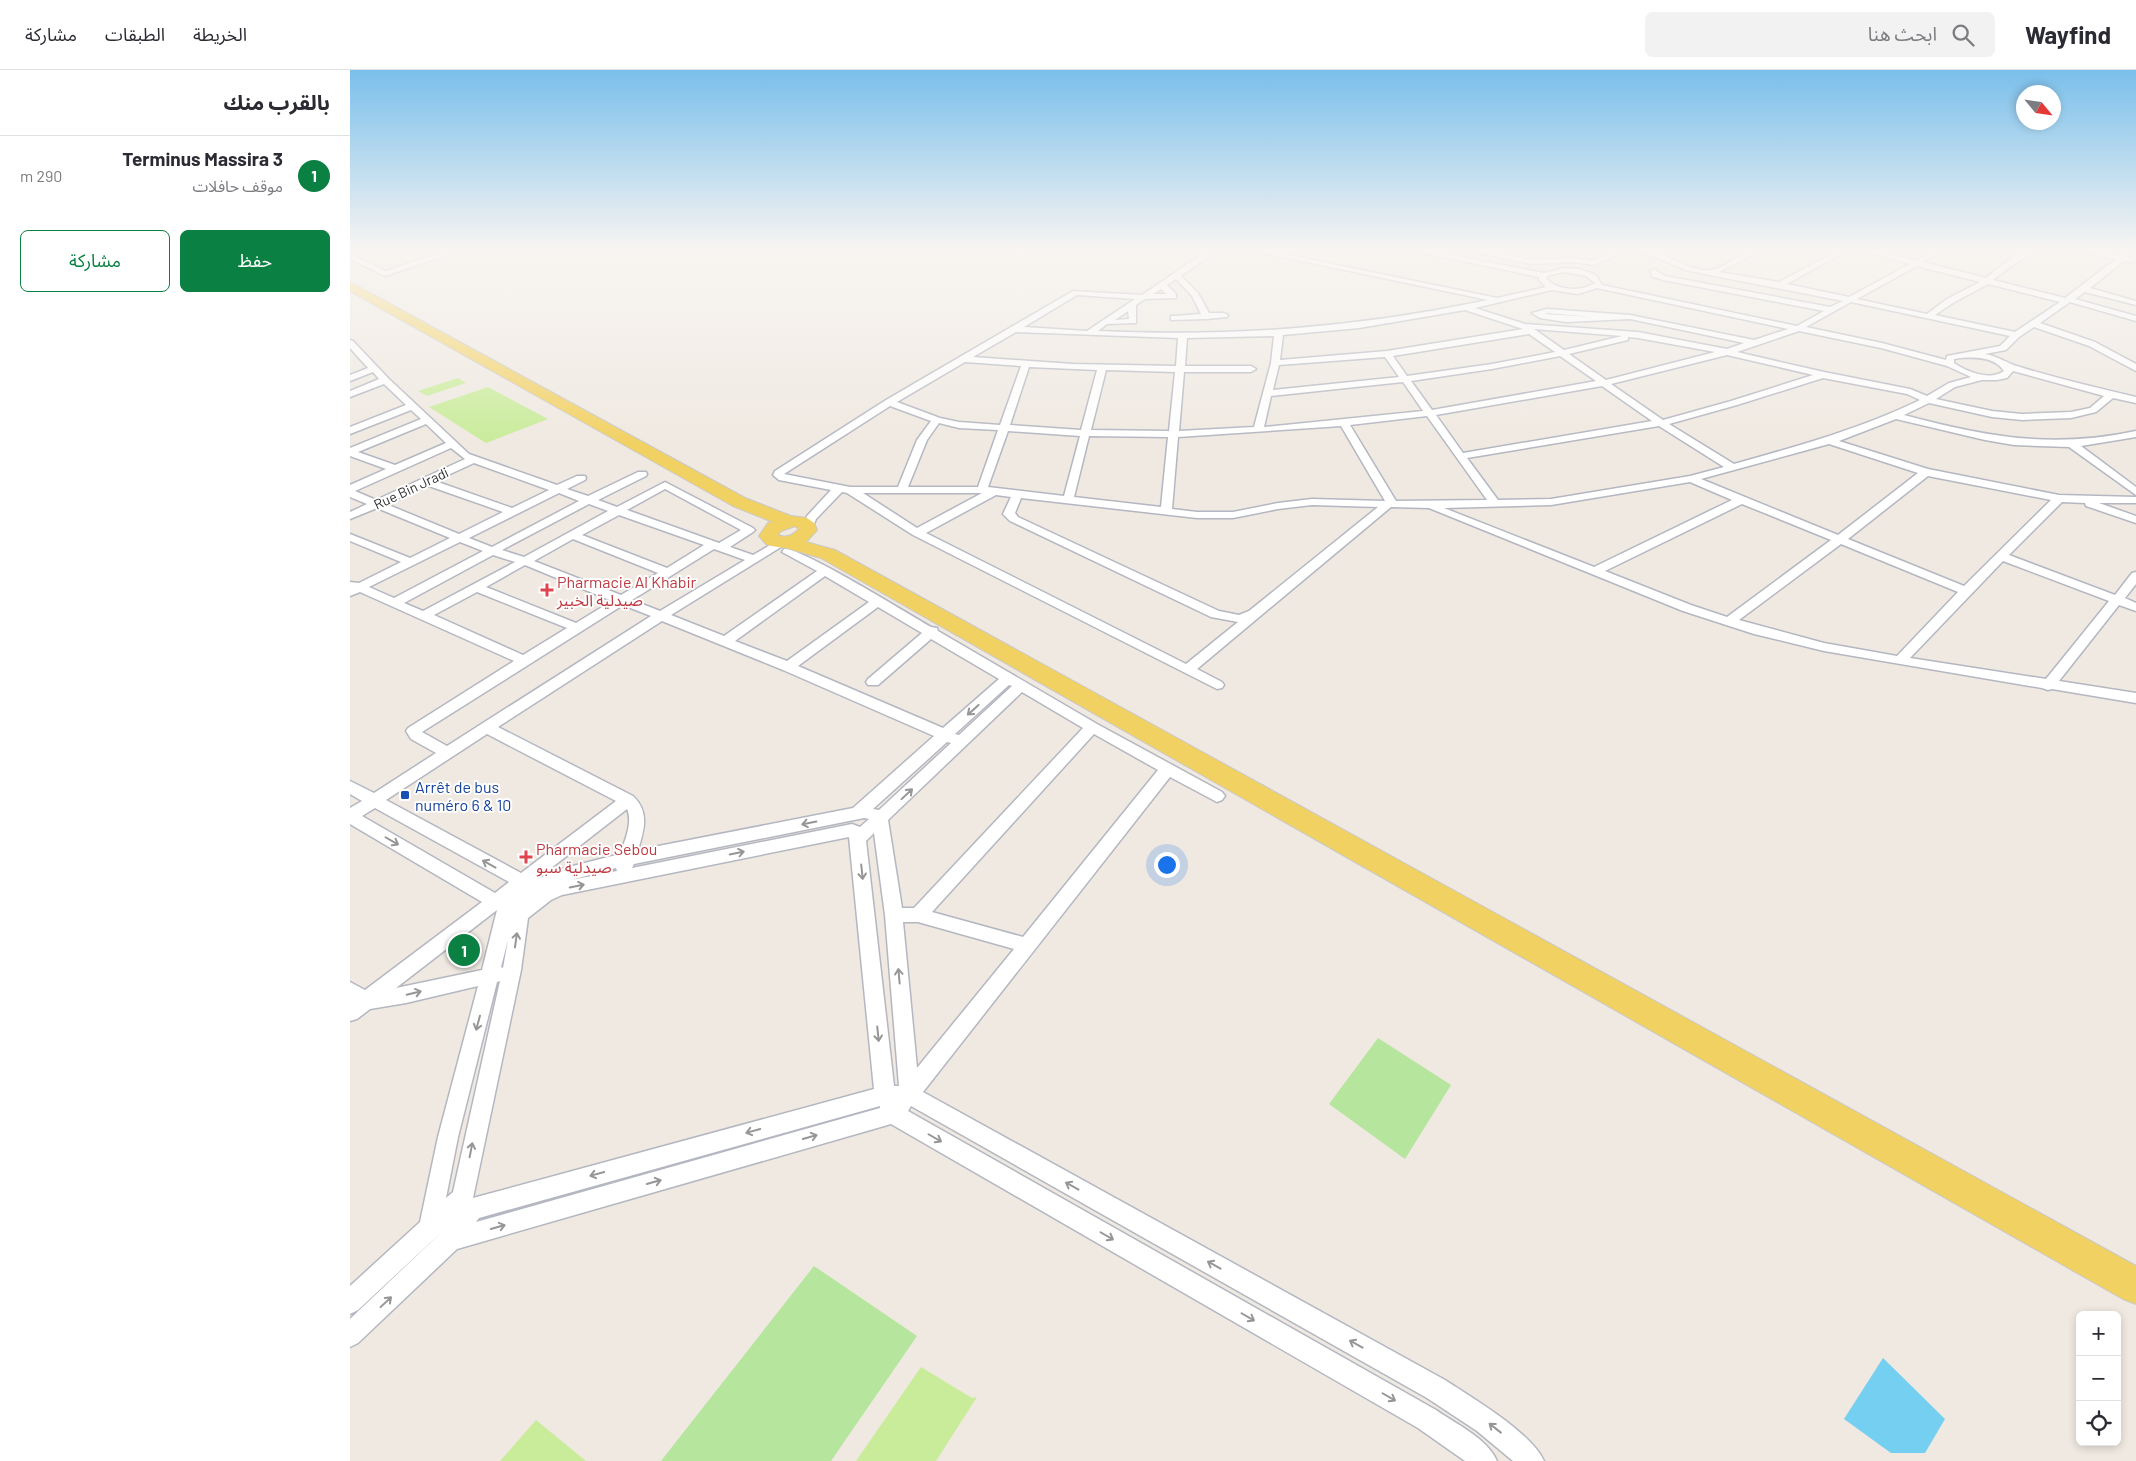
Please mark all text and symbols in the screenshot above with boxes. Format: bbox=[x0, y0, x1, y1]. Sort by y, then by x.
search box bbox=[1645, 12, 1995, 57]
text: Wayfind bbox=[2025, 20, 2111, 49]
icon: search bbox=[1949, 21, 1977, 49]
text: ابحث هنا bbox=[1868, 22, 1937, 45]
text: مشاركة bbox=[25, 23, 77, 45]
text: الطبقات bbox=[105, 23, 165, 45]
text: الخريطة bbox=[193, 23, 247, 45]
north arrow bbox=[2016, 85, 2061, 130]
text: بالقرب منك bbox=[223, 89, 330, 114]
text: Terminus Massira 3 bbox=[122, 147, 283, 170]
text: 290 m bbox=[20, 166, 62, 185]
text: 1 bbox=[311, 166, 317, 185]
text: موقف حافلات bbox=[192, 176, 283, 195]
button: مشاركة bbox=[20, 230, 170, 292]
button: حفظ bbox=[180, 230, 330, 292]
street label: Rue Bin Jradi bbox=[371, 463, 451, 513]
place label: Pharmacie Al Khabir صيدلية الخبير bbox=[556, 572, 697, 610]
marker: Pharmacie Al Khabir صيدلية الخبير bbox=[541, 584, 553, 596]
one-way arrow bbox=[967, 704, 980, 716]
place label: Arrêt de bus numéro 6 & 10 bbox=[415, 777, 511, 814]
one-way arrow bbox=[900, 788, 913, 800]
marker: Arrêt de bus numéro 6 & 10 bbox=[399, 789, 411, 801]
one-way arrow bbox=[802, 819, 818, 828]
one-way arrow bbox=[385, 837, 399, 847]
place label: Pharmacie Sebou صيدلية سبو bbox=[536, 839, 657, 877]
one-way arrow bbox=[728, 848, 744, 857]
marker: Pharmacie Sebou صيدلية سبو bbox=[520, 851, 532, 863]
your location bbox=[1154, 852, 1180, 878]
one-way arrow bbox=[482, 859, 497, 868]
one-way arrow bbox=[857, 864, 867, 880]
one-way arrow bbox=[569, 880, 585, 890]
pin: 1 bbox=[448, 931, 480, 969]
one-way arrow bbox=[512, 932, 522, 948]
one-way arrow bbox=[895, 969, 904, 985]
one-way arrow bbox=[405, 988, 421, 997]
one-way arrow bbox=[473, 1015, 482, 1031]
one-way arrow bbox=[874, 1026, 883, 1042]
one-way arrow bbox=[746, 1127, 762, 1136]
one-way arrow bbox=[802, 1132, 818, 1142]
one-way arrow bbox=[928, 1133, 943, 1143]
one-way arrow bbox=[467, 1142, 477, 1158]
one-way arrow bbox=[589, 1170, 605, 1180]
one-way arrow bbox=[645, 1177, 661, 1187]
one-way arrow bbox=[1066, 1180, 1080, 1190]
one-way arrow bbox=[489, 1222, 505, 1231]
one-way arrow bbox=[1099, 1231, 1114, 1241]
one-way arrow bbox=[1207, 1260, 1222, 1270]
one-way arrow bbox=[379, 1296, 392, 1308]
map controls bbox=[2076, 1311, 2121, 1446]
button: + bbox=[2076, 1311, 2121, 1356]
one-way arrow bbox=[1240, 1312, 1254, 1322]
one-way arrow bbox=[1349, 1339, 1364, 1349]
button: − bbox=[2076, 1356, 2121, 1401]
one-way arrow bbox=[1381, 1393, 1395, 1403]
button: locate bbox=[2076, 1401, 2121, 1446]
one-way arrow bbox=[1488, 1423, 1502, 1433]

